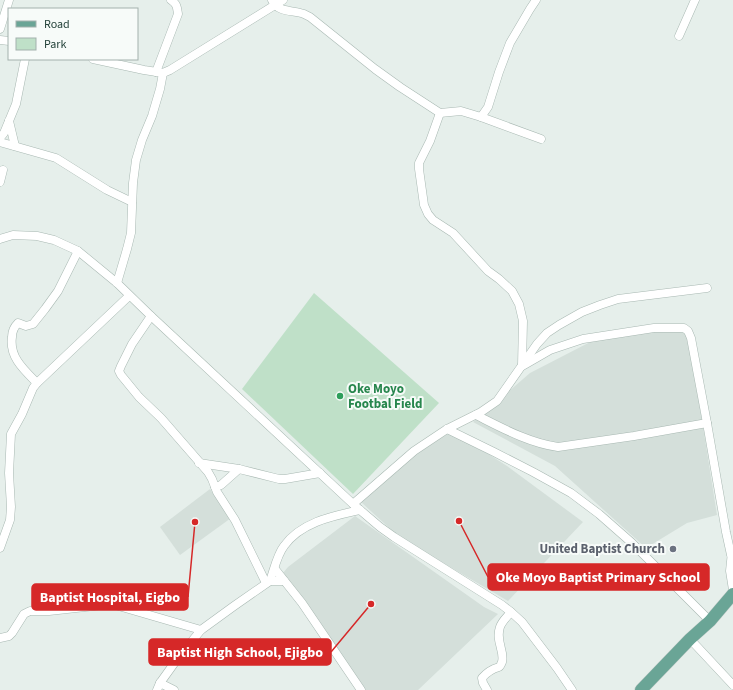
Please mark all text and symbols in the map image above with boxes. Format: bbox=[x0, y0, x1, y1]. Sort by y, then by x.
legend bbox=[8, 8, 138, 60]
text: Road bbox=[44, 16, 70, 33]
text: Park bbox=[44, 36, 66, 53]
place label: Oke Moyo Footbal Field bbox=[348, 380, 422, 413]
marker: Oke Moyo Footbal Field bbox=[335, 391, 345, 401]
place label: United Baptist Church bbox=[539, 540, 665, 558]
marker: United Baptist Church bbox=[668, 544, 678, 554]
callout: Oke Moyo Baptist Primary School bbox=[488, 564, 709, 590]
text: Oke Moyo Baptist Primary School bbox=[496, 568, 700, 588]
callout: Baptist Hospital, Eigbo bbox=[32, 584, 188, 610]
text: Baptist Hospital, Eigbo bbox=[40, 588, 180, 608]
callout: Baptist High School, Ejigbo bbox=[149, 639, 331, 665]
text: Baptist High School, Ejigbo bbox=[157, 643, 323, 663]

